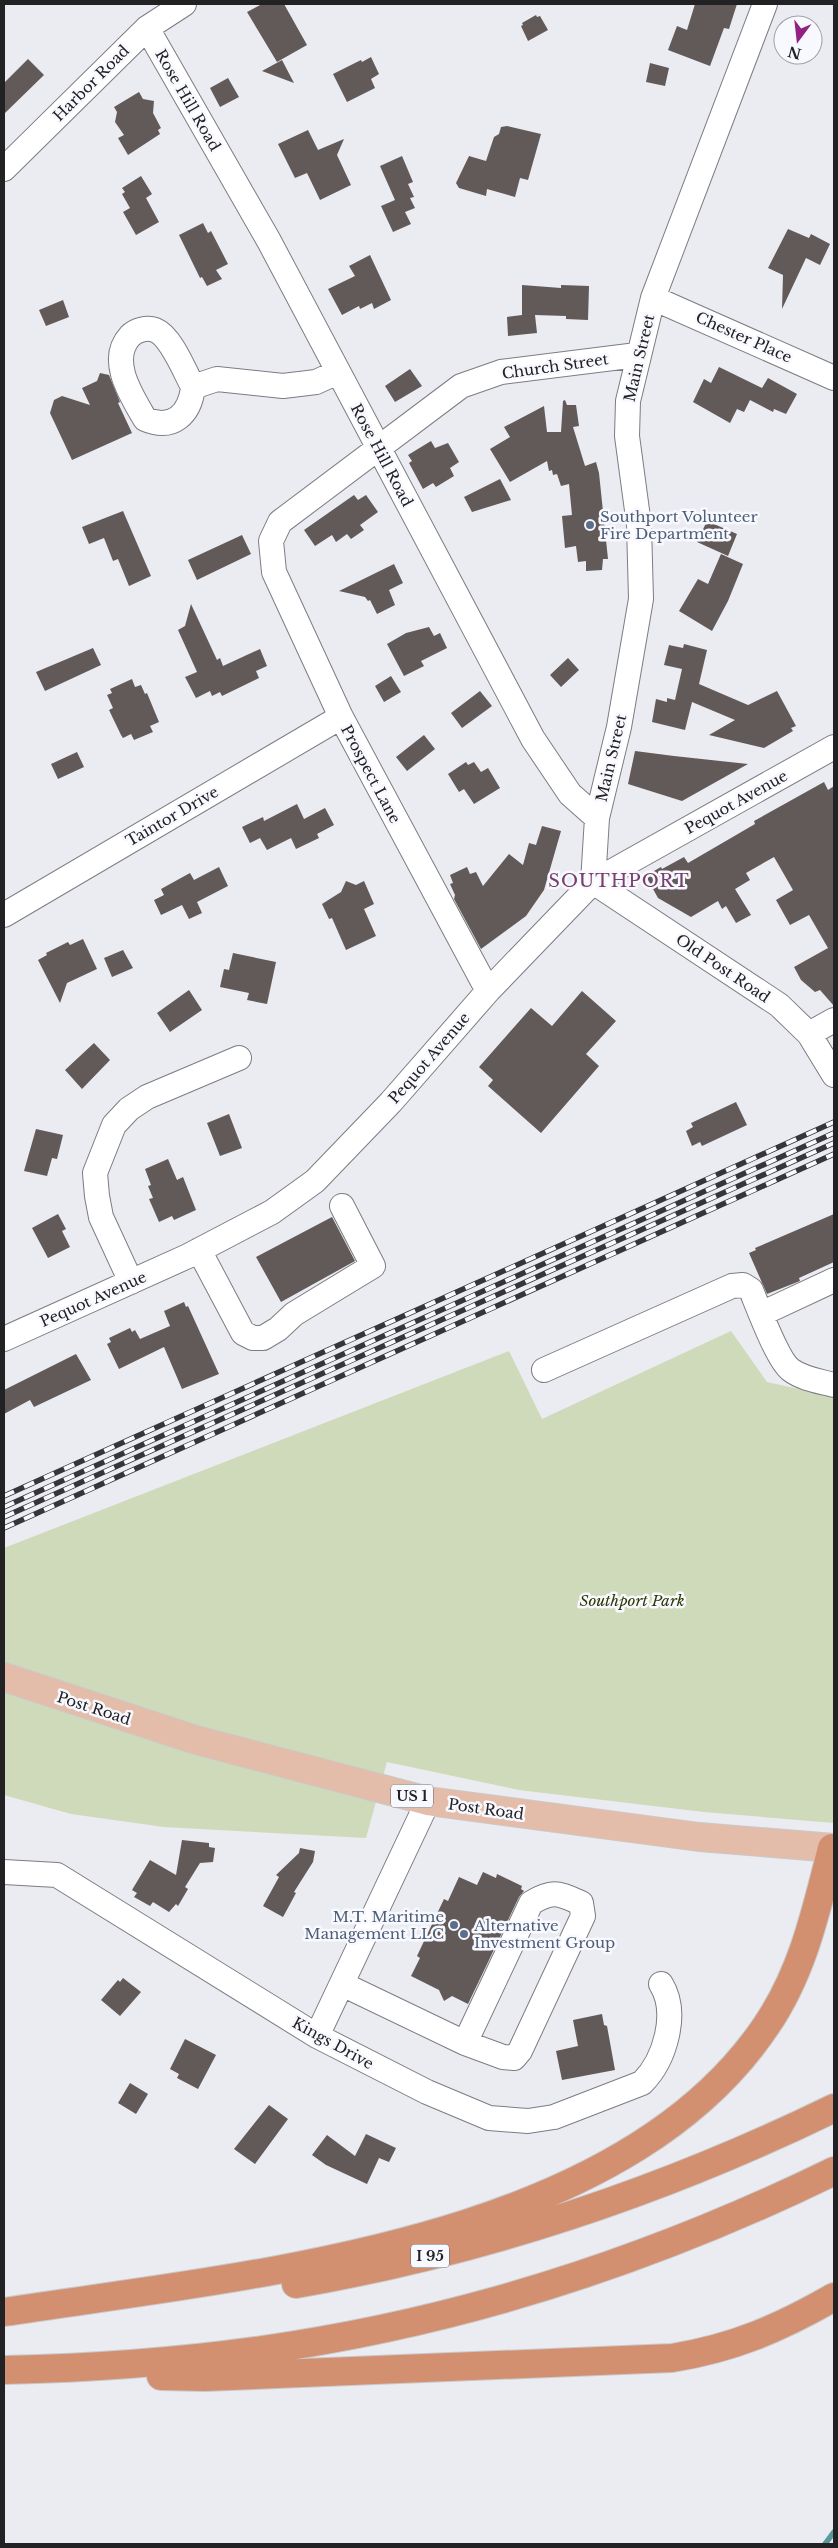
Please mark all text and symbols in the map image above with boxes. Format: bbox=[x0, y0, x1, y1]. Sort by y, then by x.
north arrow bbox=[773, 15, 823, 65]
street label: Harbor Road bbox=[49, 41, 133, 125]
text: N bbox=[786, 42, 803, 63]
street label: Rose Hill Road bbox=[151, 46, 225, 154]
street label: Chester Place bbox=[693, 307, 795, 367]
street label: Main Street bbox=[620, 312, 658, 404]
street label: Church Street bbox=[501, 349, 610, 383]
street label: Rose Hill Road bbox=[347, 400, 417, 510]
place label: Southport Volunteer Fire Department bbox=[600, 507, 758, 543]
marker: Southport Volunteer Fire Department bbox=[584, 519, 596, 531]
street label: Main Street bbox=[592, 712, 630, 804]
street label: Prospect Lane bbox=[337, 721, 405, 827]
street label: Pequot Avenue bbox=[681, 766, 791, 838]
street label: Taintor Drive bbox=[122, 782, 222, 850]
district label: SOUTHPORT bbox=[548, 870, 690, 892]
street label: Old Post Road bbox=[672, 929, 774, 1007]
street label: Pequot Avenue bbox=[384, 1009, 474, 1107]
street label: Pequot Avenue bbox=[37, 1267, 149, 1331]
park label: Southport Park bbox=[580, 1591, 684, 1610]
street label: Post Road bbox=[55, 1687, 133, 1729]
road number: US 1 bbox=[391, 1784, 433, 1808]
street label: Post Road bbox=[447, 1794, 525, 1824]
place label: M.T. Maritime Management LLC bbox=[304, 1907, 444, 1943]
place label: Alternative Investment Group bbox=[473, 1916, 615, 1952]
marker: M.T. Maritime Management LLC bbox=[448, 1919, 460, 1931]
marker: Alternative Investment Group bbox=[458, 1928, 470, 1940]
street label: Kings Drive bbox=[289, 2013, 377, 2073]
road number: I 95 bbox=[411, 2244, 449, 2268]

